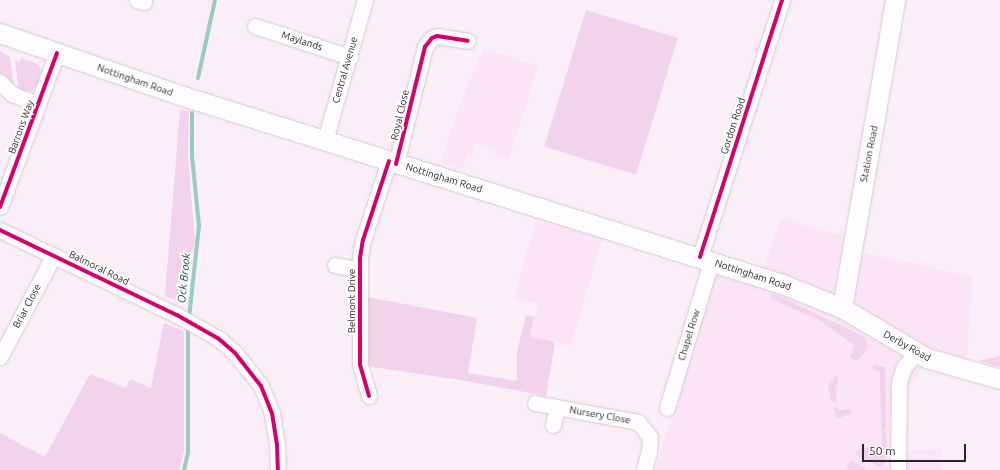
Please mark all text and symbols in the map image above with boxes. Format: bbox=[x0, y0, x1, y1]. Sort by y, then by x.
street label: Maylands bbox=[280, 29, 324, 53]
street label: Central Avenue bbox=[330, 35, 360, 105]
street label: Nottingham Road bbox=[95, 61, 175, 99]
street label: Royal Close bbox=[388, 89, 412, 141]
street label: Gordon Road bbox=[718, 96, 748, 156]
street label: Barrons Way bbox=[6, 99, 36, 155]
street label: Station Road bbox=[858, 125, 880, 183]
street label: Nottingham Road bbox=[404, 161, 484, 195]
street label: Balmoral Road bbox=[67, 248, 131, 288]
water label: Ock Brook bbox=[175, 252, 193, 304]
street label: Nottingham Road bbox=[713, 257, 793, 293]
street label: Belmont Drive bbox=[346, 269, 358, 333]
street label: Briar Close bbox=[10, 282, 44, 330]
street label: Chapel Row bbox=[676, 308, 702, 362]
street label: Derby Road bbox=[881, 328, 933, 364]
street label: Nursery Close bbox=[568, 404, 632, 426]
scale bar bbox=[864, 436, 968, 462]
text: 50 m bbox=[869, 444, 896, 457]

